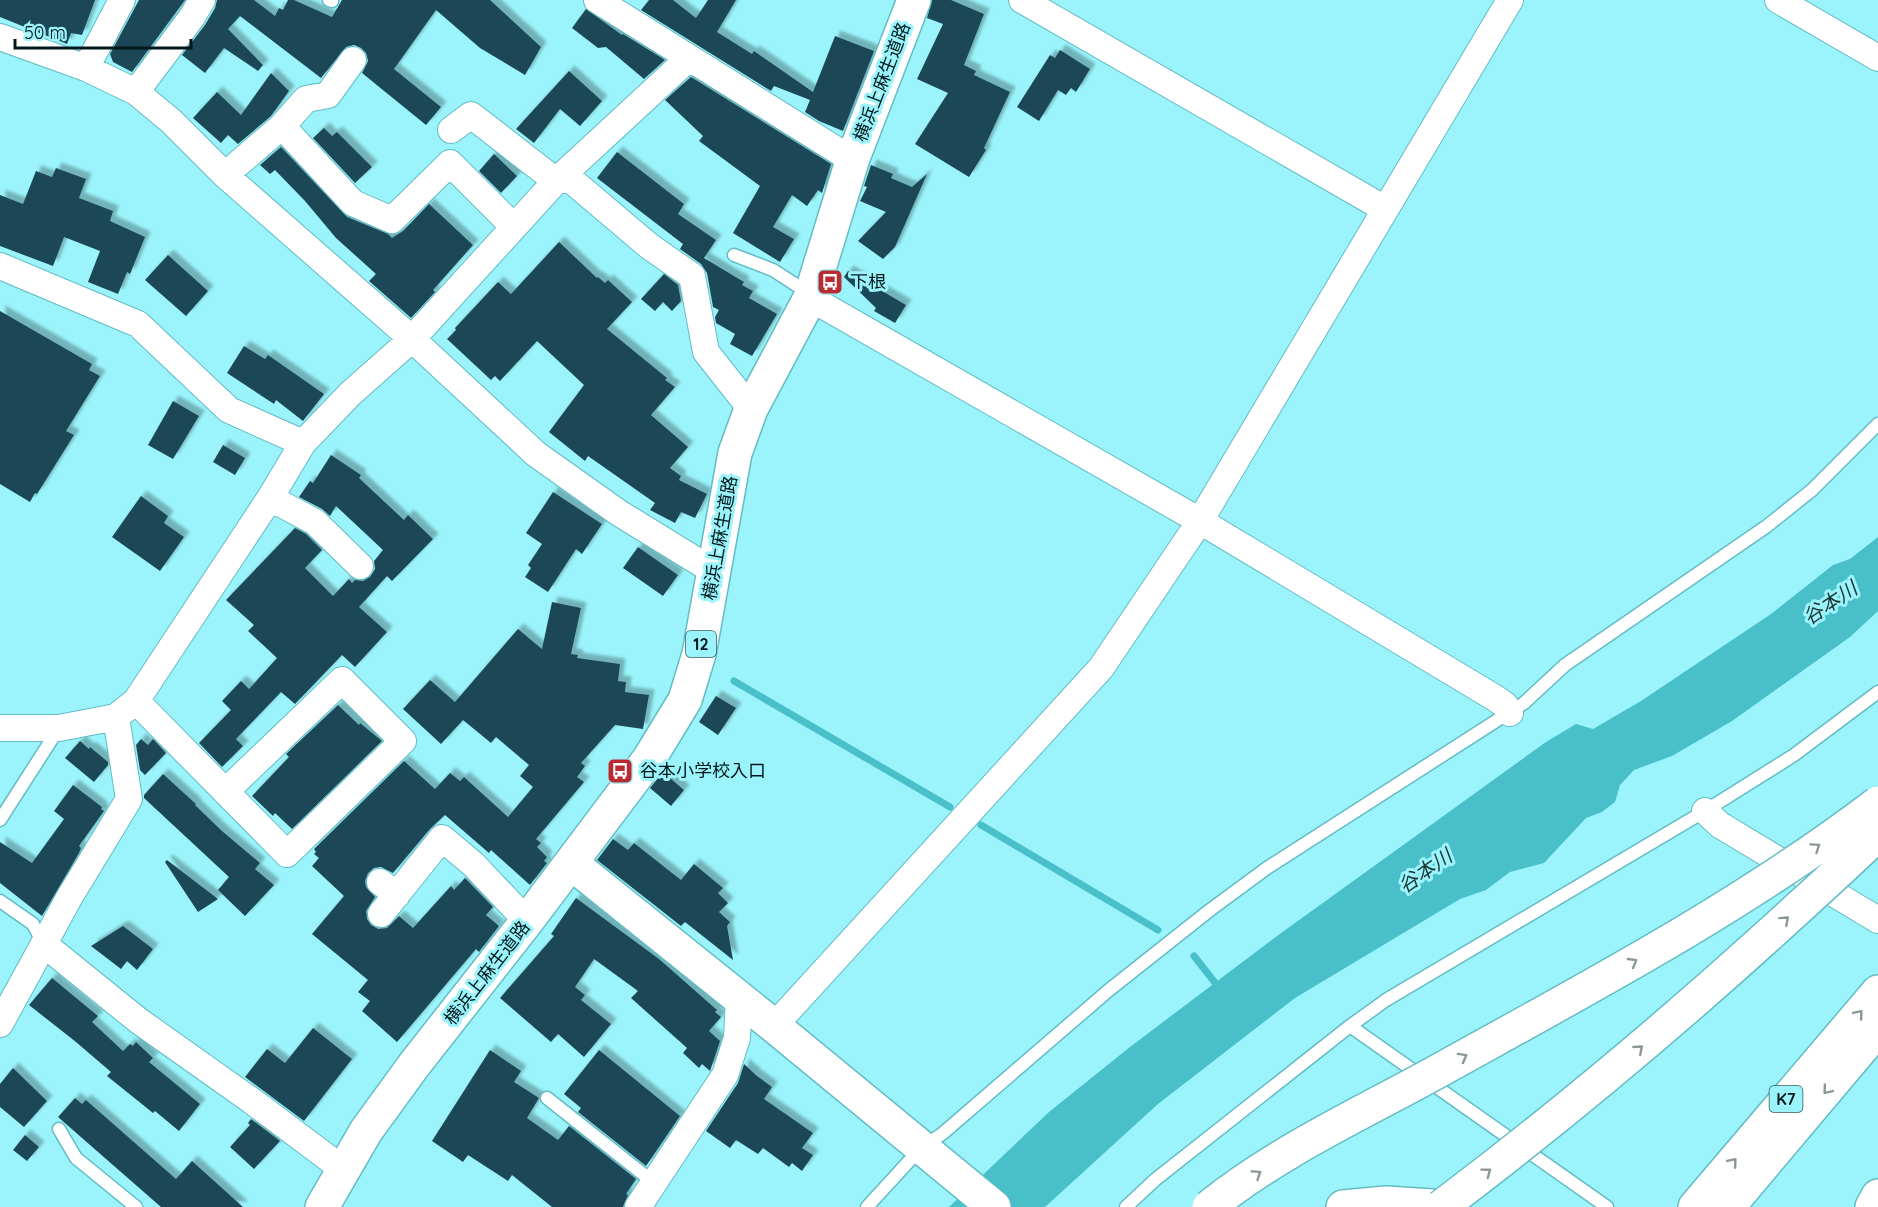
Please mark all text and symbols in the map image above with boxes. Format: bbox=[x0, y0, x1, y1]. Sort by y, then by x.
scale bar bbox=[15, 12, 190, 50]
street label: 横浜上麻生道路 bbox=[848, 19, 915, 145]
text: 50 m bbox=[24, 21, 66, 44]
bus stop icon: 下根 bbox=[815, 267, 845, 297]
place label: 下根 bbox=[850, 270, 886, 293]
street label: 横浜上麻生道路 bbox=[697, 474, 742, 602]
water label: 谷本川 bbox=[1798, 574, 1863, 630]
road number: 12 bbox=[686, 631, 716, 657]
bus stop icon: 谷本小学校入口 bbox=[605, 756, 635, 786]
place label: 谷本小学校入口 bbox=[640, 759, 766, 782]
water label: 谷本川 bbox=[1393, 842, 1458, 898]
one-way arrow bbox=[1810, 843, 1821, 854]
street label: 横浜上麻生道路 bbox=[439, 916, 534, 1029]
one-way arrow bbox=[1778, 916, 1789, 927]
one-way arrow bbox=[1627, 958, 1637, 969]
one-way arrow bbox=[1852, 1010, 1863, 1021]
one-way arrow bbox=[1632, 1045, 1643, 1056]
one-way arrow bbox=[1457, 1053, 1467, 1064]
one-way arrow bbox=[1823, 1083, 1834, 1094]
road number: K7 bbox=[1770, 1086, 1802, 1112]
one-way arrow bbox=[1726, 1158, 1737, 1169]
one-way arrow bbox=[1481, 1168, 1492, 1179]
one-way arrow bbox=[1250, 1170, 1261, 1181]

